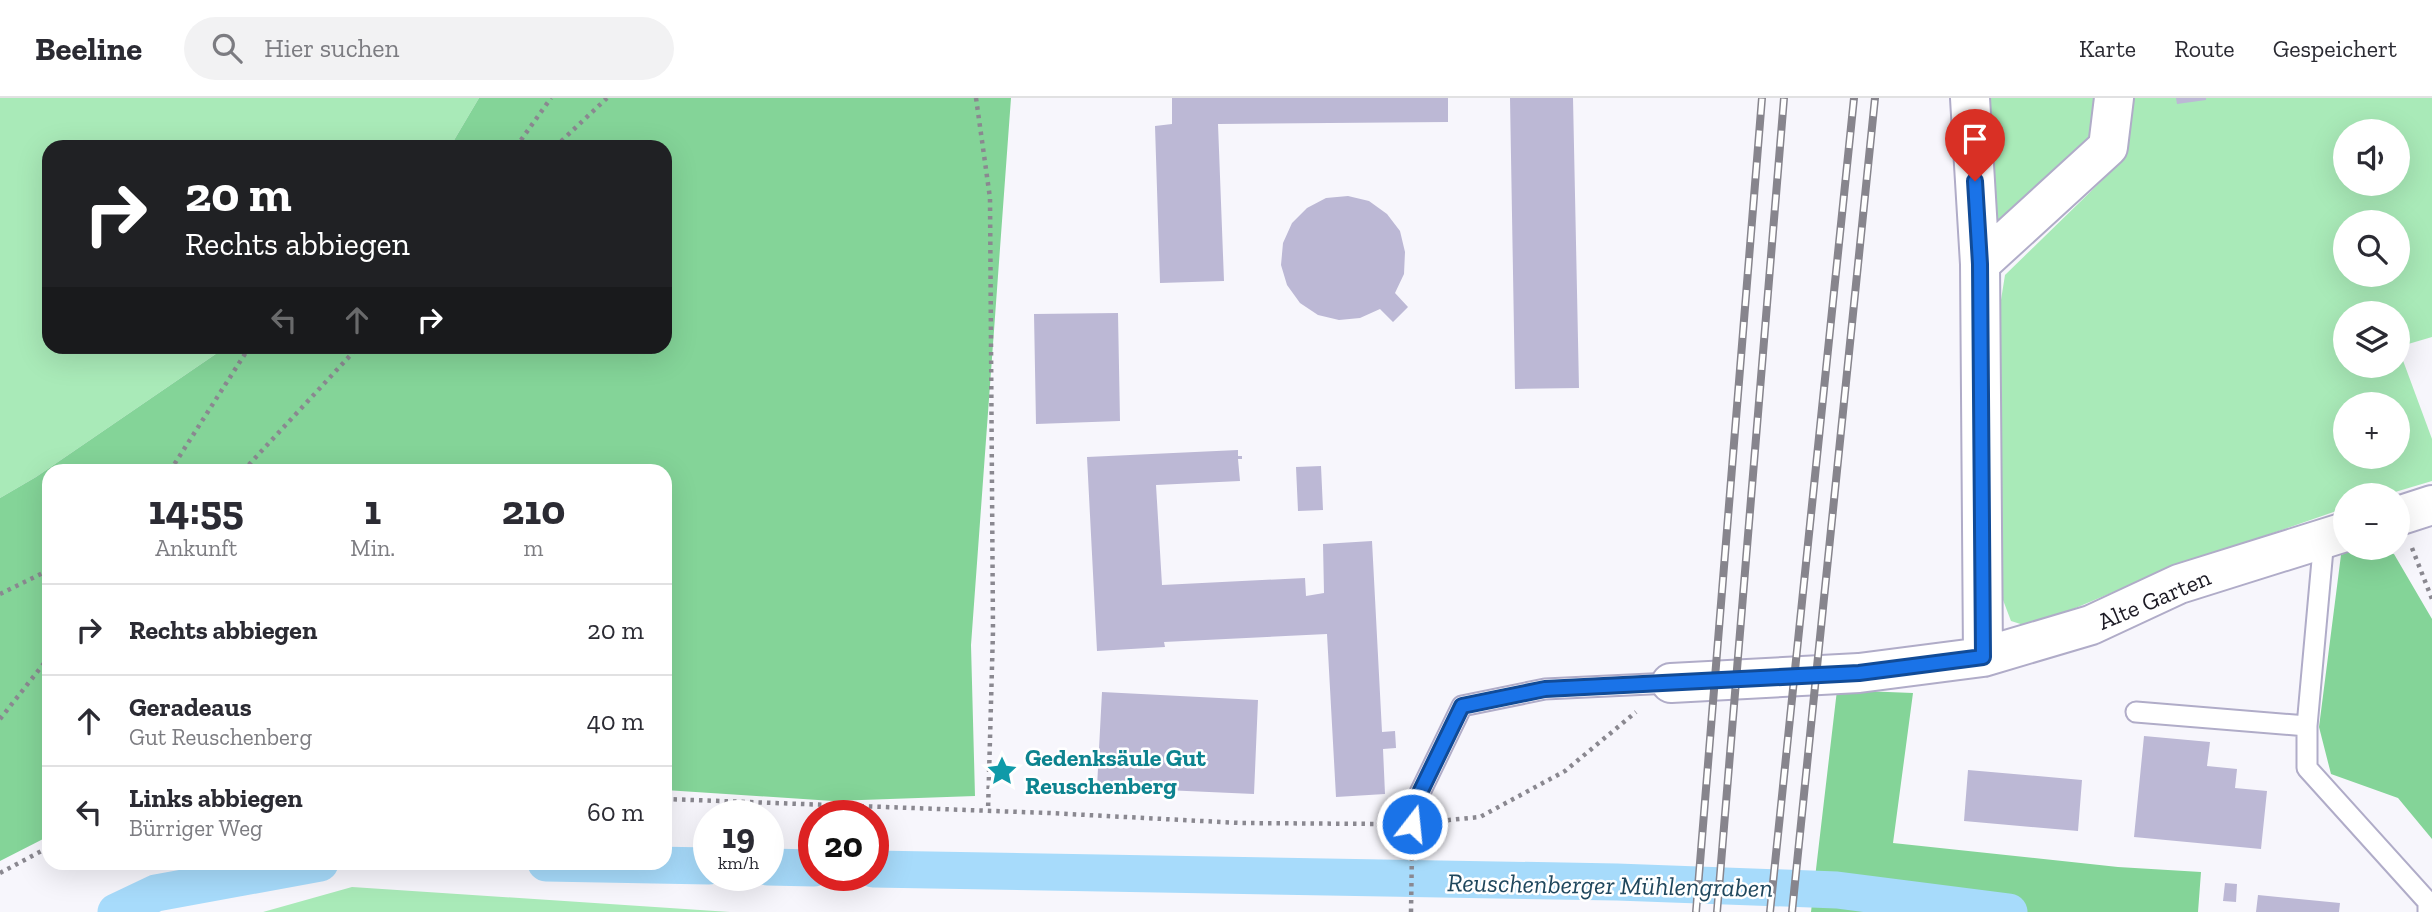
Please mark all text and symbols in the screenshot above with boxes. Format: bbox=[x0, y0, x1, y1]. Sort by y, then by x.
search box bbox=[184, 17, 674, 80]
text: Beeline bbox=[35, 29, 142, 68]
icon: search bbox=[208, 29, 246, 67]
text: Hier suchen bbox=[264, 32, 399, 64]
text: Karte bbox=[2079, 34, 2136, 63]
text: Route bbox=[2174, 34, 2235, 63]
text: Gespeichert bbox=[2273, 34, 2397, 63]
pin bbox=[1945, 109, 2005, 181]
map controls bbox=[2333, 119, 2410, 560]
button: sound bbox=[2333, 119, 2410, 196]
icon: arrive bbox=[1956, 120, 1994, 158]
text: 20 m bbox=[185, 165, 292, 224]
icon: right bbox=[70, 168, 161, 259]
button: search bbox=[2333, 210, 2410, 287]
text: Rechts abbiegen bbox=[185, 225, 410, 263]
icon: left bbox=[265, 301, 303, 339]
icon: ahead bbox=[338, 301, 376, 339]
icon: right bbox=[411, 301, 449, 339]
button: layers bbox=[2333, 301, 2410, 378]
button: + bbox=[2333, 392, 2410, 469]
button: − bbox=[2333, 483, 2410, 560]
text: 14:55 bbox=[149, 484, 244, 535]
text: 1 bbox=[364, 484, 381, 535]
text: 210 bbox=[502, 484, 565, 535]
text: Ankunft bbox=[155, 534, 237, 562]
text: Min. bbox=[350, 534, 395, 562]
text: m bbox=[524, 534, 543, 562]
street label: Alte Garten bbox=[2093, 562, 2215, 636]
icon: right bbox=[70, 611, 108, 649]
text: Rechts abbiegen bbox=[129, 614, 317, 646]
text: 20 m bbox=[587, 614, 644, 646]
text: Geradeaus bbox=[129, 691, 252, 723]
icon: ahead bbox=[70, 702, 108, 740]
text: 40 m bbox=[587, 705, 644, 737]
text: Gut Reuschenberg bbox=[129, 723, 312, 751]
place label: Gedenksäule Gut Reuschenberg bbox=[1025, 743, 1206, 800]
place icon: Gedenksäule Gut Reuschenberg bbox=[985, 754, 1019, 788]
text: Links abbiegen bbox=[129, 782, 303, 814]
position arrow bbox=[1375, 787, 1449, 861]
icon: left bbox=[70, 793, 108, 831]
text: 60 m bbox=[587, 796, 644, 828]
speed limit sign: 20 bbox=[798, 800, 889, 891]
text: Bürriger Weg bbox=[129, 814, 263, 842]
text: 19 bbox=[722, 815, 755, 857]
text: km/h bbox=[718, 852, 759, 874]
water label: Reuschenberger Mühlengraben bbox=[1447, 866, 1773, 904]

